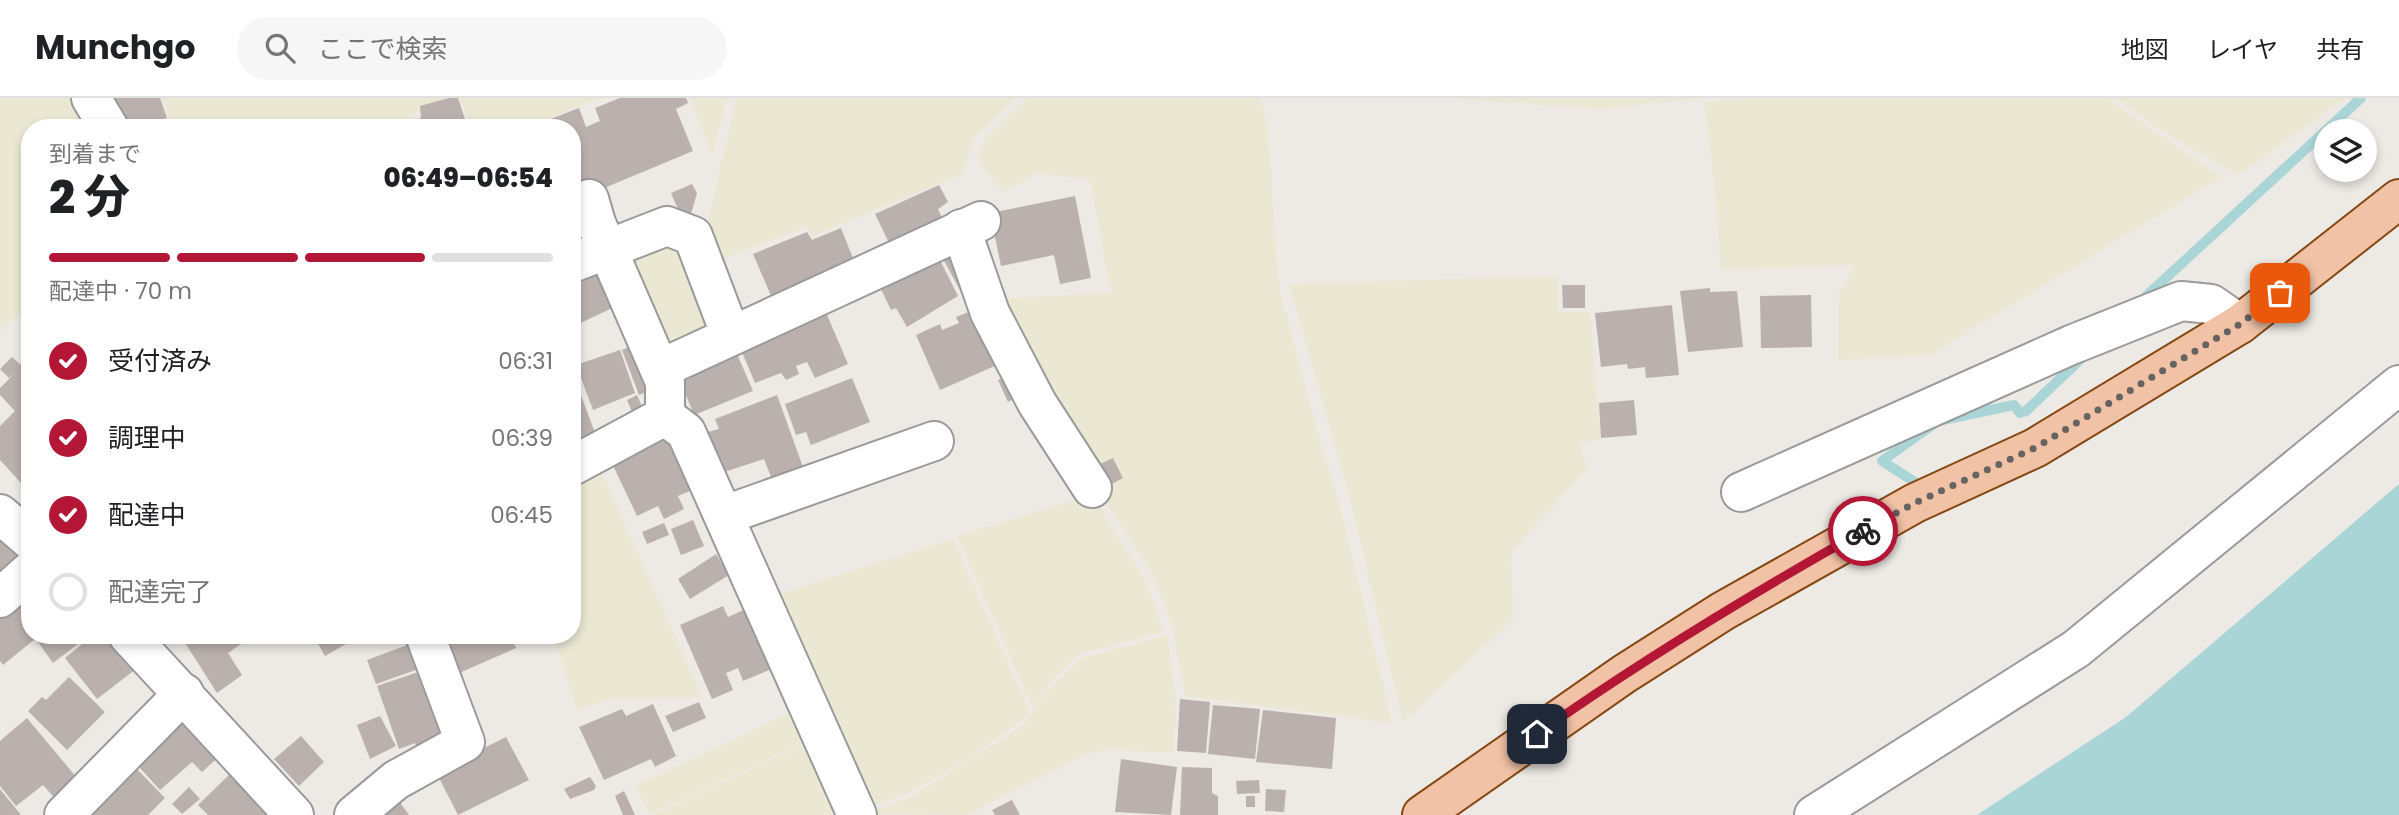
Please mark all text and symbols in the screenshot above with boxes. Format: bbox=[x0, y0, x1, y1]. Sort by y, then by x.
search box bbox=[237, 17, 727, 80]
text: Munchgo bbox=[35, 24, 195, 71]
icon: search bbox=[261, 29, 299, 67]
text: ここで検索 bbox=[317, 31, 447, 67]
text: 地図 bbox=[2121, 33, 2169, 66]
text: レイヤ bbox=[2207, 33, 2278, 66]
text: 共有 bbox=[2316, 33, 2364, 66]
map controls bbox=[2314, 119, 2377, 182]
button: layers bbox=[2314, 119, 2377, 182]
text: 到着まで bbox=[49, 138, 141, 170]
text: 06:49–06:54 bbox=[383, 160, 553, 196]
text: 2 分 bbox=[49, 165, 130, 229]
pin bbox=[2250, 263, 2310, 323]
icon: bag bbox=[2261, 274, 2299, 312]
text: 配達中 · 70 m bbox=[49, 275, 192, 307]
icon: check bbox=[49, 342, 87, 380]
text: 受付済み bbox=[108, 343, 212, 379]
text: 06:31 bbox=[498, 345, 553, 377]
icon: check bbox=[49, 419, 87, 457]
text: 調理中 bbox=[108, 420, 186, 456]
text: 06:39 bbox=[491, 422, 553, 454]
icon: check bbox=[49, 496, 87, 534]
courier bbox=[1828, 496, 1898, 566]
text: 配達中 bbox=[108, 497, 186, 533]
text: 06:45 bbox=[490, 499, 553, 531]
icon: bike bbox=[1844, 512, 1882, 550]
text: 配達完了 bbox=[108, 574, 212, 610]
pin bbox=[1507, 704, 1567, 764]
icon: home bbox=[1518, 715, 1556, 753]

